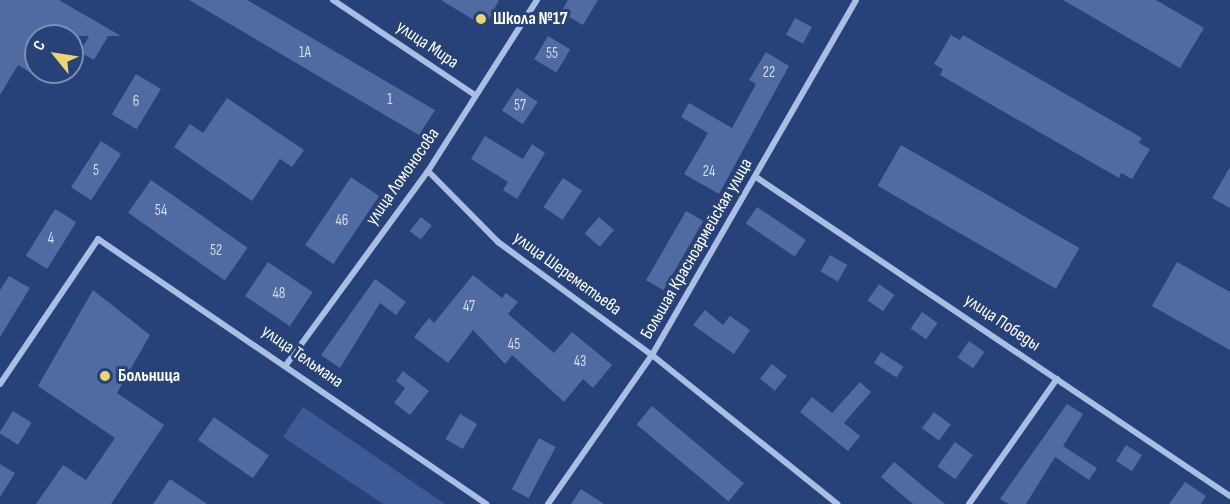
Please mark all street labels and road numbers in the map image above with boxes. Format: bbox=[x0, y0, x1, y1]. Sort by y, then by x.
street label: улица Мира bbox=[392, 16, 462, 74]
street label: улица Ломоносова bbox=[362, 124, 444, 230]
street label: Большая Красноармейская улица bbox=[636, 155, 758, 343]
street label: улица Шереметьева bbox=[509, 228, 625, 320]
street label: улица Победы bbox=[960, 290, 1044, 356]
street label: улица Тельмана bbox=[257, 321, 347, 393]

